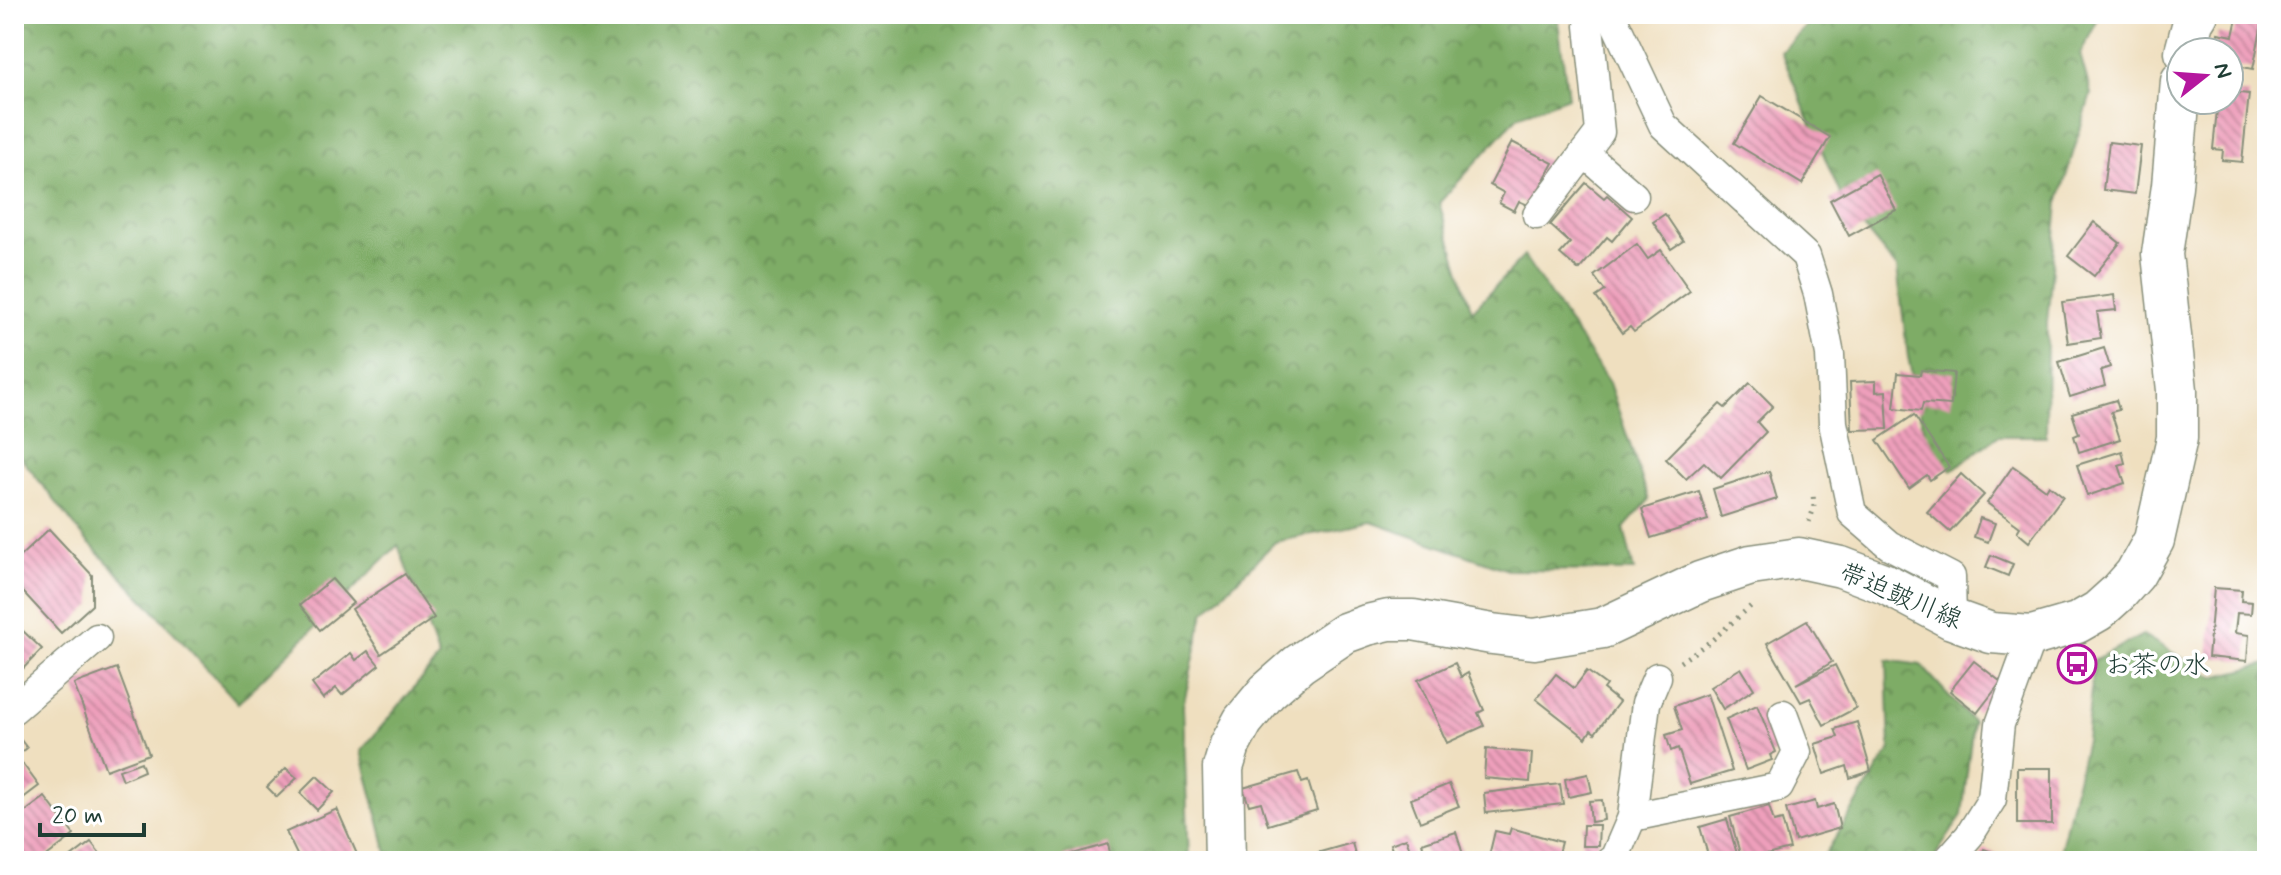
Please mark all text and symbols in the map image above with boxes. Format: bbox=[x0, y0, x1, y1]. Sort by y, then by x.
north arrow bbox=[2165, 36, 2245, 116]
text: N bbox=[2207, 60, 2238, 82]
street label: 帯迫皷川線 bbox=[1834, 556, 1967, 638]
bus stop icon: お茶の水 bbox=[2056, 643, 2098, 685]
place label: お茶の水 bbox=[2105, 649, 2209, 683]
scale bar bbox=[40, 787, 144, 837]
text: 20 m bbox=[52, 801, 103, 832]

